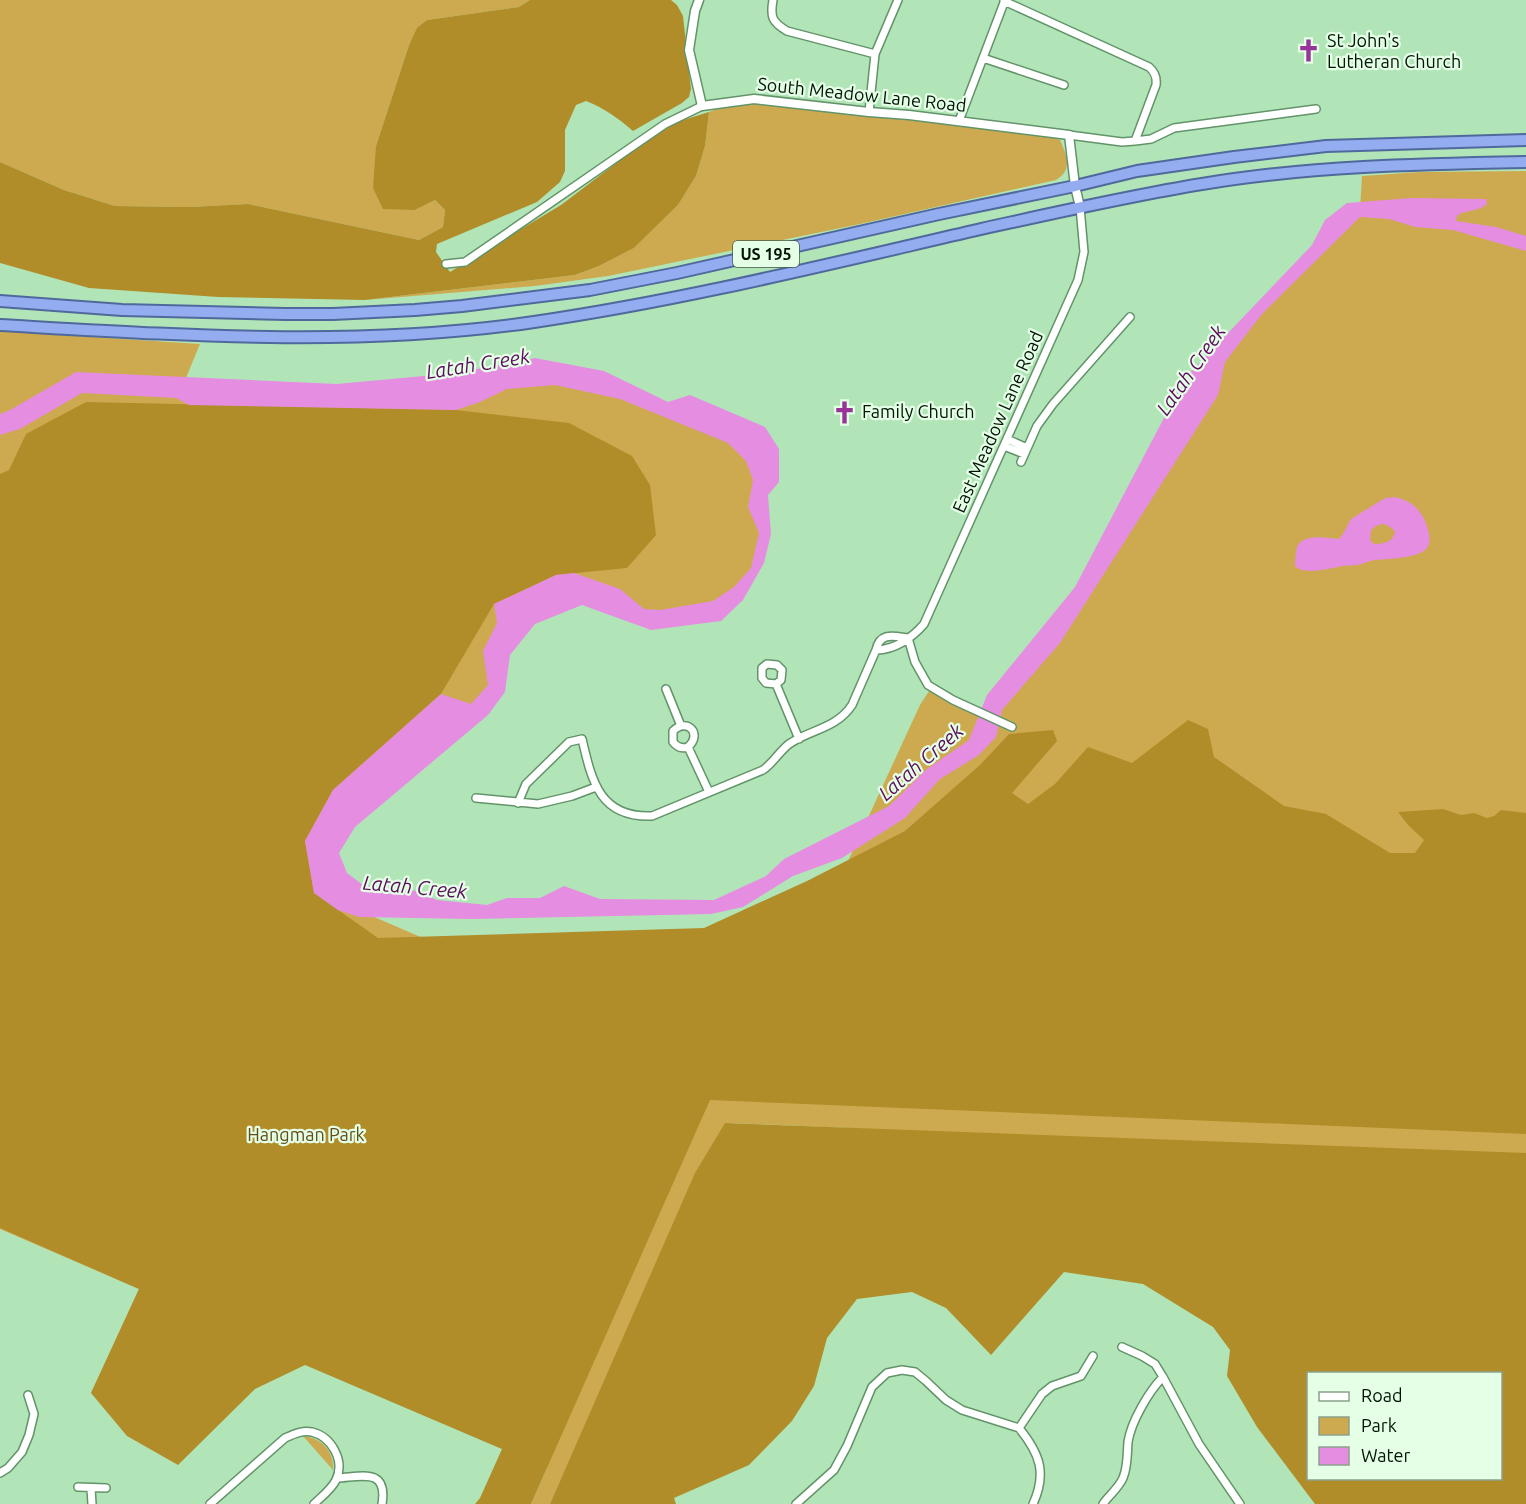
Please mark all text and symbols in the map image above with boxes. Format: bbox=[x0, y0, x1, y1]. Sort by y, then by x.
place label: St John's Lutheran Church bbox=[1327, 30, 1461, 71]
church icon: St John's Lutheran Church bbox=[1296, 38, 1322, 64]
street label: South Meadow Lane Road bbox=[757, 73, 968, 115]
road number: US 195 bbox=[733, 241, 799, 267]
water label: Latah Creek bbox=[1151, 320, 1230, 419]
street label: East Meadow Lane Road bbox=[948, 328, 1046, 515]
water label: Latah Creek bbox=[424, 344, 532, 383]
church icon: Family Church bbox=[831, 399, 857, 425]
place label: Family Church bbox=[862, 401, 974, 421]
water label: Latah Creek bbox=[874, 718, 968, 805]
water label: Latah Creek bbox=[362, 870, 469, 903]
park label: Hangman Park bbox=[247, 1124, 365, 1144]
legend bbox=[1307, 1372, 1502, 1480]
text: Road bbox=[1361, 1385, 1403, 1405]
text: Park bbox=[1361, 1415, 1397, 1435]
text: Water bbox=[1361, 1445, 1411, 1465]

